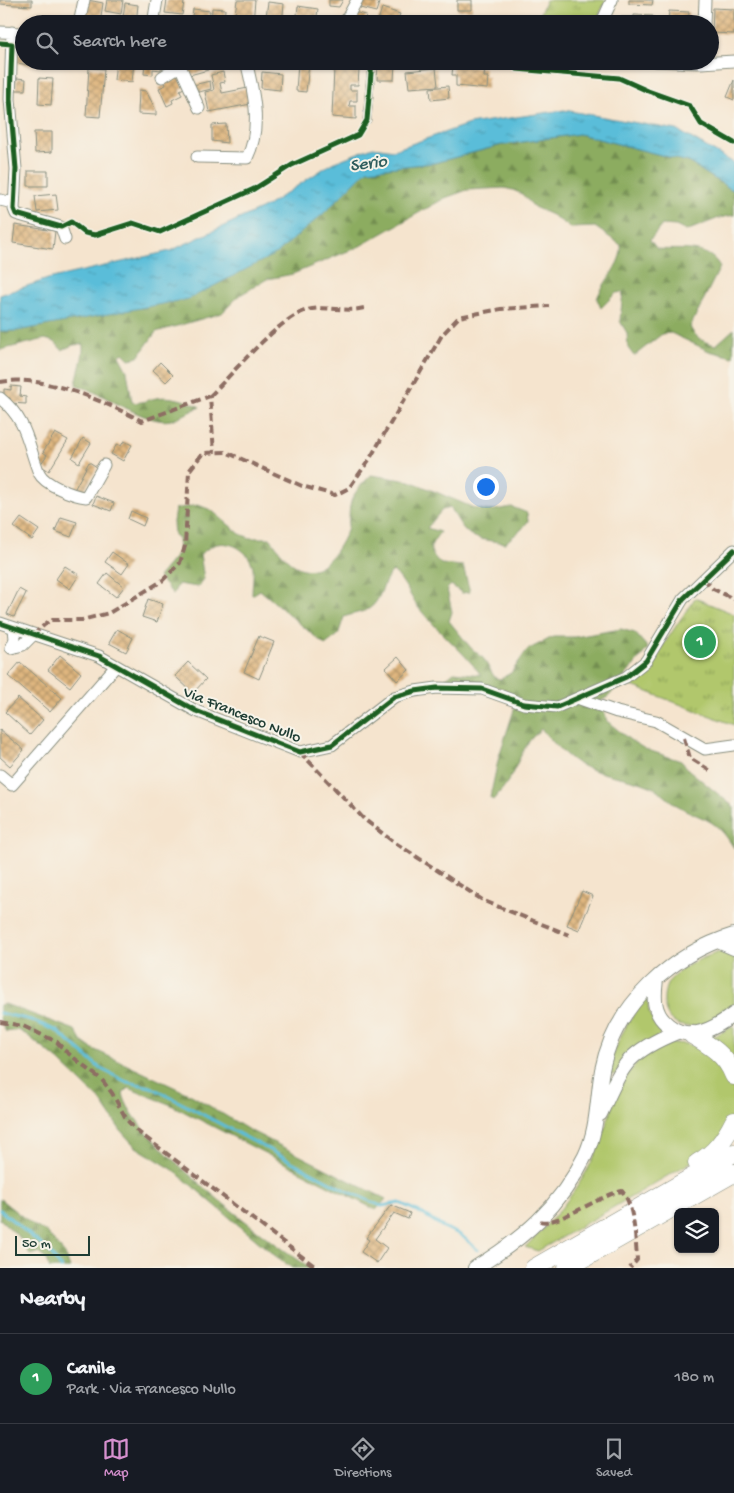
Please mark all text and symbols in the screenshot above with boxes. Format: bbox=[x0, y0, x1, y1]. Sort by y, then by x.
search box bbox=[15, 15, 719, 70]
icon: search bbox=[33, 29, 61, 57]
text: Search here bbox=[73, 31, 167, 54]
water label: Serio bbox=[348, 151, 389, 177]
your location bbox=[473, 474, 499, 500]
pin: 1 bbox=[684, 623, 716, 661]
street label: Via Francesco Nullo bbox=[179, 683, 304, 749]
map controls bbox=[674, 1208, 719, 1253]
button: layers bbox=[674, 1208, 719, 1253]
scale bar bbox=[15, 1233, 90, 1256]
text: 50 m bbox=[22, 1236, 51, 1253]
text: Nearby bbox=[20, 1288, 85, 1313]
text: Canile bbox=[67, 1358, 115, 1381]
text: 1 bbox=[33, 1369, 39, 1388]
text: 180 m bbox=[675, 1369, 714, 1388]
text: Park · Via Francesco Nullo bbox=[67, 1381, 236, 1400]
tab: Map bbox=[102, 1435, 130, 1482]
tab: Directions bbox=[335, 1435, 392, 1482]
tab: Saved bbox=[596, 1435, 632, 1482]

